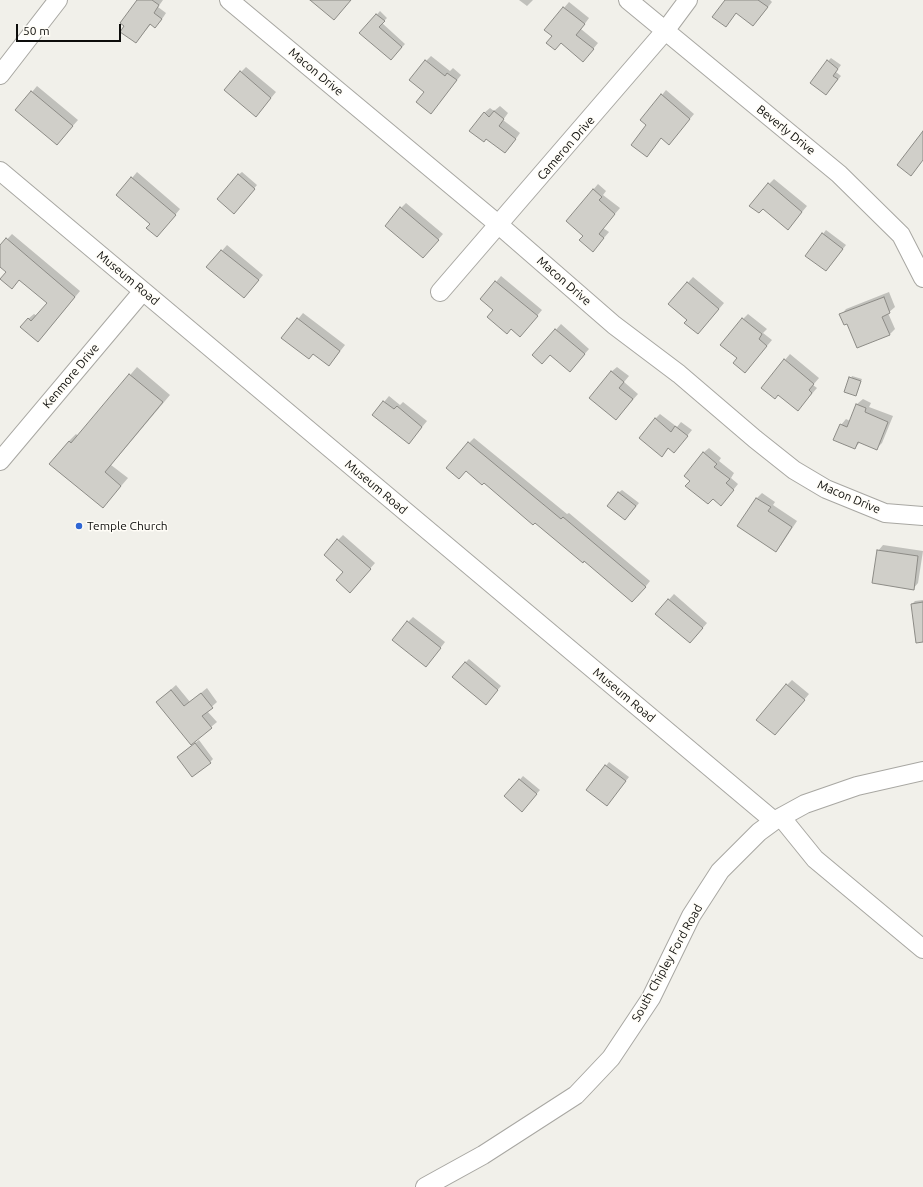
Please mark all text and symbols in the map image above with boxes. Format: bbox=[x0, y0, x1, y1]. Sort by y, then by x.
scale bar bbox=[18, 16, 123, 42]
text: 50 m bbox=[23, 24, 50, 37]
street label: Macon Drive bbox=[286, 45, 346, 99]
street label: Beverly Drive bbox=[754, 102, 818, 158]
street label: Cameron Drive bbox=[534, 113, 598, 183]
street label: Museum Road bbox=[94, 248, 162, 308]
street label: Macon Drive bbox=[534, 254, 594, 308]
street label: Kenmore Drive bbox=[40, 341, 102, 411]
street label: Museum Road bbox=[342, 457, 410, 517]
street label: Macon Drive bbox=[815, 477, 883, 517]
place label: Temple Church bbox=[87, 519, 168, 533]
marker: Temple Church bbox=[74, 521, 84, 531]
street label: Museum Road bbox=[590, 665, 658, 725]
street label: South Chipley Ford Road bbox=[629, 902, 705, 1024]

